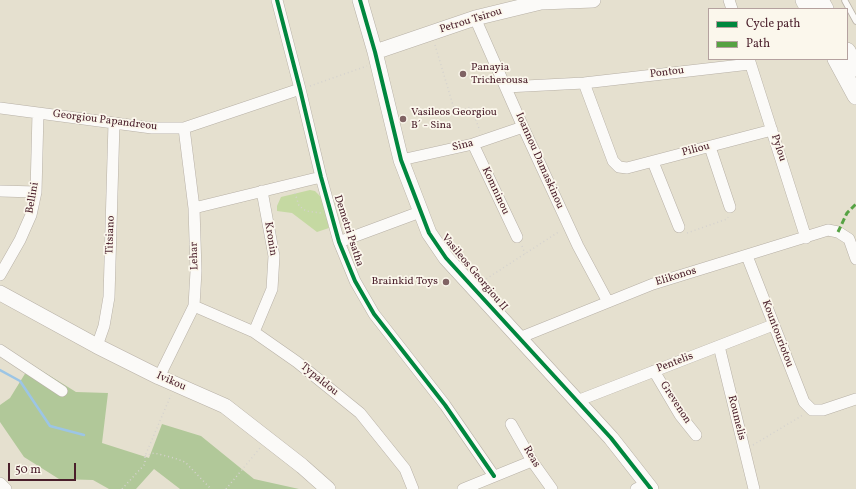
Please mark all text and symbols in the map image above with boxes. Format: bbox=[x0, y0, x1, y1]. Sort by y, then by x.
street label: Petrou Tsirou bbox=[438, 5, 504, 37]
legend bbox=[708, 8, 848, 60]
text: Cycle path bbox=[746, 16, 801, 32]
text: Path bbox=[746, 36, 770, 52]
place label: Panayia Tricherousa bbox=[471, 61, 528, 87]
street label: Pontou bbox=[649, 64, 685, 82]
marker: Panayia Tricherousa bbox=[458, 69, 468, 79]
place label: Vasileos Georgiou B´ - Sina bbox=[411, 106, 497, 132]
street label: Georgiou Papandreou bbox=[52, 108, 158, 134]
street label: Ioannou Damaskinou bbox=[512, 111, 566, 211]
marker: Vasileos Georgiou B´ - Sina bbox=[398, 114, 408, 124]
street label: Pylou bbox=[767, 133, 789, 163]
street label: Sina bbox=[451, 137, 475, 155]
street label: Piliou bbox=[681, 140, 711, 160]
street label: Komninou bbox=[478, 165, 512, 217]
street label: Bellini bbox=[24, 181, 42, 215]
street label: Demetri Psatha bbox=[330, 194, 366, 268]
street label: Titsiano bbox=[104, 215, 118, 255]
street label: Kronin bbox=[261, 221, 279, 257]
street label: Vasileos Georgiou II bbox=[438, 232, 510, 314]
street label: Lehar bbox=[188, 242, 202, 270]
street label: Elikonos bbox=[654, 265, 698, 289]
place label: Brainkid Toys bbox=[371, 275, 438, 289]
marker: Brainkid Toys bbox=[441, 277, 451, 287]
street label: Kountouriotou bbox=[758, 298, 796, 370]
street label: Pentelis bbox=[655, 350, 695, 376]
street label: Typaldou bbox=[297, 361, 341, 399]
street label: Ivikou bbox=[154, 370, 188, 394]
street label: Grevenon bbox=[656, 379, 694, 427]
street label: Roumelis bbox=[724, 394, 748, 442]
street label: Reas bbox=[519, 444, 543, 470]
scale bar bbox=[10, 455, 78, 481]
text: 50 m bbox=[15, 462, 41, 478]

